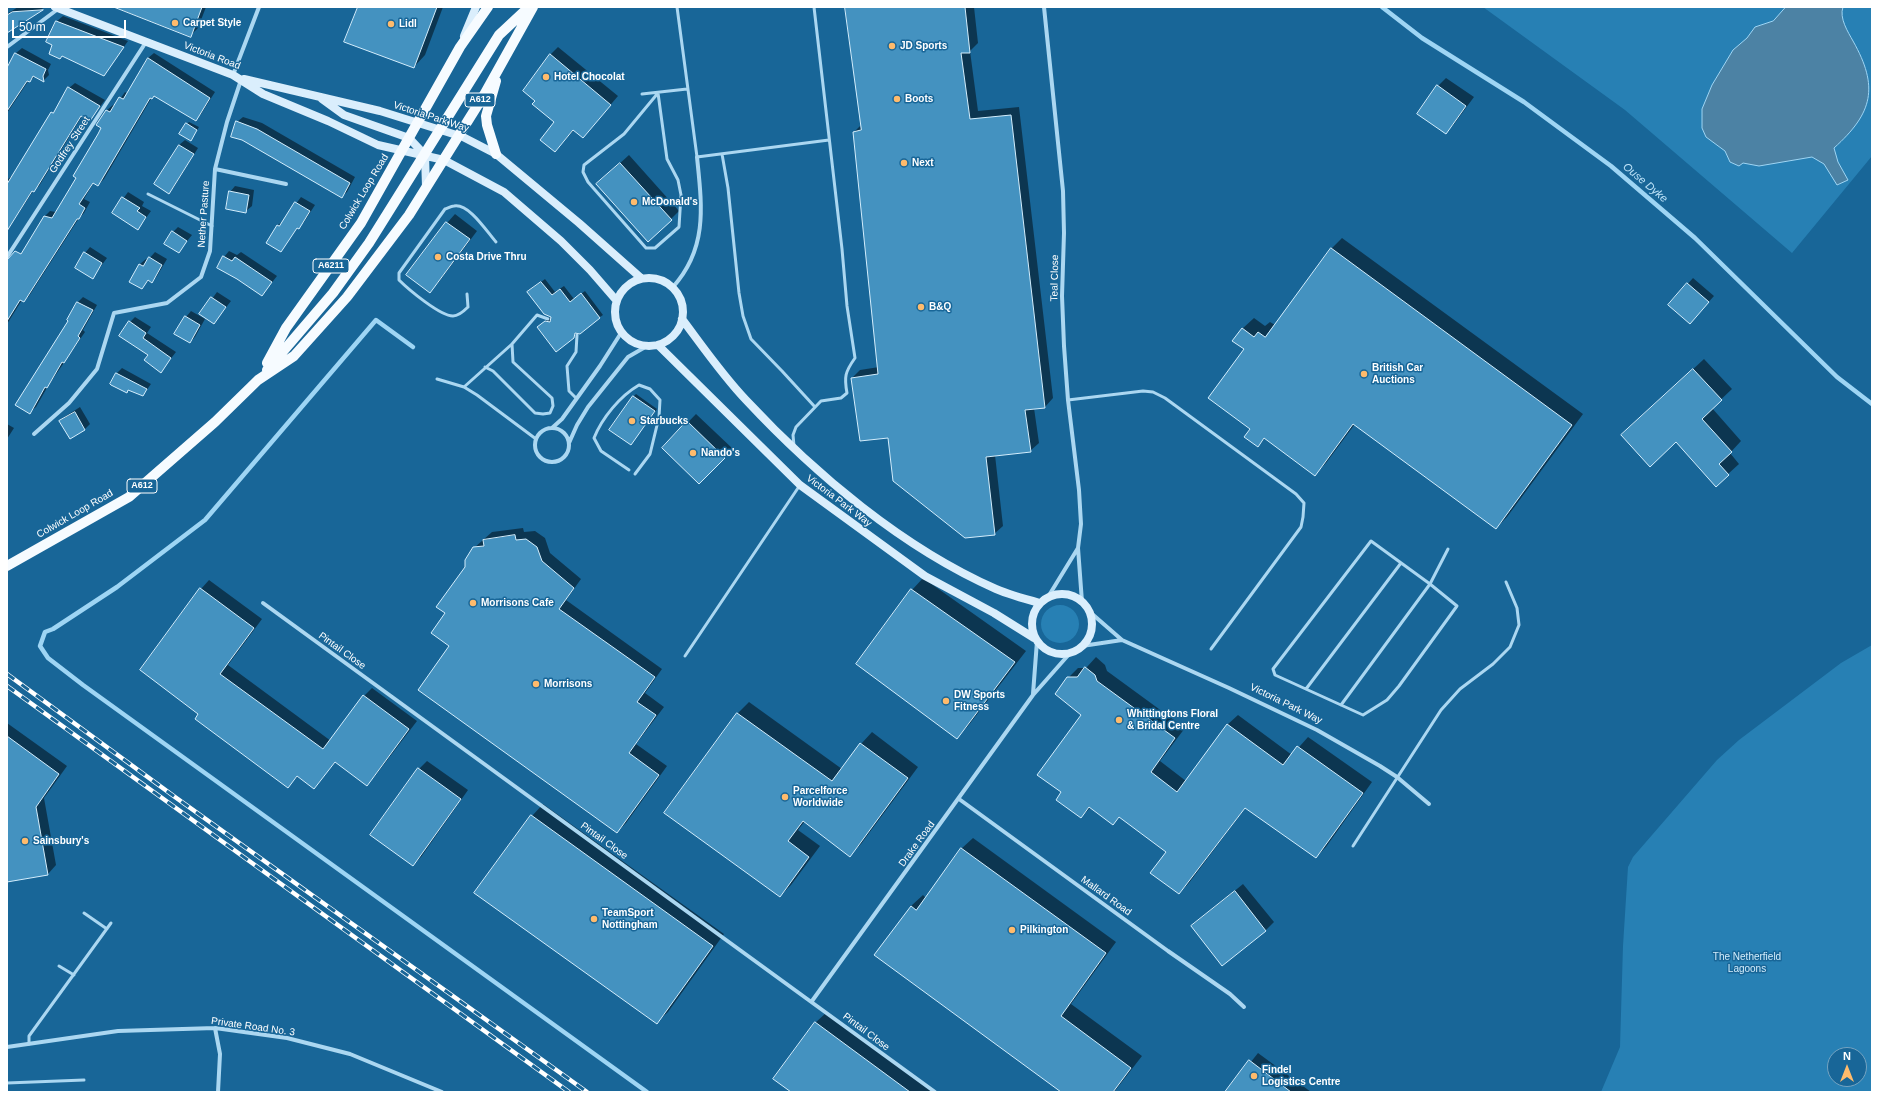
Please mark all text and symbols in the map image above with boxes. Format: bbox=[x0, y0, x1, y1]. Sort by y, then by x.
scale bar bbox=[14, 12, 128, 38]
place label: Carpet Style bbox=[183, 17, 241, 29]
marker: Carpet Style bbox=[170, 18, 180, 28]
place label: Lidl bbox=[399, 18, 417, 30]
marker: Lidl bbox=[386, 19, 396, 29]
text: 50 m bbox=[19, 20, 46, 34]
street label: Victoria Road bbox=[182, 40, 242, 72]
place label: JD Sports bbox=[900, 40, 947, 52]
marker: JD Sports bbox=[887, 41, 897, 51]
place label: Hotel Chocolat bbox=[554, 71, 625, 83]
marker: Hotel Chocolat bbox=[541, 72, 551, 82]
road number: A612 bbox=[465, 93, 495, 107]
place label: Boots bbox=[905, 93, 933, 105]
marker: Boots bbox=[892, 94, 902, 104]
street label: Victoria Park Way bbox=[392, 99, 470, 135]
street label: Godfrey Street bbox=[47, 114, 93, 176]
street label: Colwick Loop Road bbox=[337, 152, 391, 232]
place label: Next bbox=[912, 157, 934, 169]
marker: Next bbox=[899, 158, 909, 168]
water label: Ouse Dyke bbox=[1620, 160, 1670, 206]
street label: Nether Pasture bbox=[196, 180, 212, 248]
place label: McDonald's bbox=[642, 196, 698, 208]
marker: McDonald's bbox=[629, 197, 639, 207]
place label: Costa Drive Thru bbox=[446, 251, 527, 263]
marker: Costa Drive Thru bbox=[433, 252, 443, 262]
street label: Teal Close bbox=[1049, 255, 1061, 301]
road number: A6211 bbox=[313, 259, 349, 273]
place label: B&Q bbox=[929, 301, 951, 313]
marker: B&Q bbox=[916, 302, 926, 312]
place label: British Car Auctions bbox=[1372, 362, 1423, 386]
marker: British Car Auctions bbox=[1359, 369, 1369, 379]
place label: Starbucks bbox=[640, 415, 688, 427]
marker: Starbucks bbox=[627, 416, 637, 426]
place label: Nando's bbox=[701, 447, 740, 459]
marker: Nando's bbox=[688, 448, 698, 458]
street label: Victoria Park Way bbox=[804, 472, 874, 530]
road number: A612 bbox=[127, 479, 157, 493]
street label: Colwick Loop Road bbox=[35, 487, 115, 541]
place label: Morrisons Cafe bbox=[481, 597, 554, 609]
marker: Morrisons Cafe bbox=[468, 598, 478, 608]
street label: Pintail Close bbox=[316, 630, 368, 672]
place label: Morrisons bbox=[544, 678, 592, 690]
marker: Morrisons bbox=[531, 679, 541, 689]
street label: Victoria Park Way bbox=[1248, 681, 1324, 727]
place label: DW Sports Fitness bbox=[954, 689, 1005, 712]
marker: DW Sports Fitness bbox=[941, 696, 951, 706]
place label: Whittingtons Floral & Bridal Centre bbox=[1127, 708, 1218, 732]
marker: Whittingtons Floral & Bridal Centre bbox=[1114, 715, 1124, 725]
place label: Parcelforce Worldwide bbox=[793, 785, 847, 808]
marker: Parcelforce Worldwide bbox=[780, 792, 790, 802]
street label: Drake Road bbox=[896, 819, 938, 869]
street label: Pintail Close bbox=[578, 820, 630, 862]
place label: Sainsbury's bbox=[33, 835, 89, 847]
marker: Sainsbury's bbox=[20, 836, 30, 846]
street label: Mallard Road bbox=[1078, 874, 1134, 918]
place label: TeamSport Nottingham bbox=[602, 907, 658, 930]
marker: TeamSport Nottingham bbox=[589, 914, 599, 924]
place label: Pilkington bbox=[1020, 924, 1068, 936]
marker: Pilkington bbox=[1007, 925, 1017, 935]
park label: The Netherfield Lagoons bbox=[1713, 951, 1781, 974]
street label: Pintail Close bbox=[840, 1010, 892, 1054]
street label: Private Road No. 3 bbox=[210, 1015, 296, 1039]
north arrow bbox=[1827, 1047, 1867, 1087]
text: N bbox=[1843, 1050, 1851, 1062]
place label: Findel Logistics Centre bbox=[1262, 1064, 1340, 1088]
marker: Findel Logistics Centre bbox=[1249, 1071, 1259, 1081]

